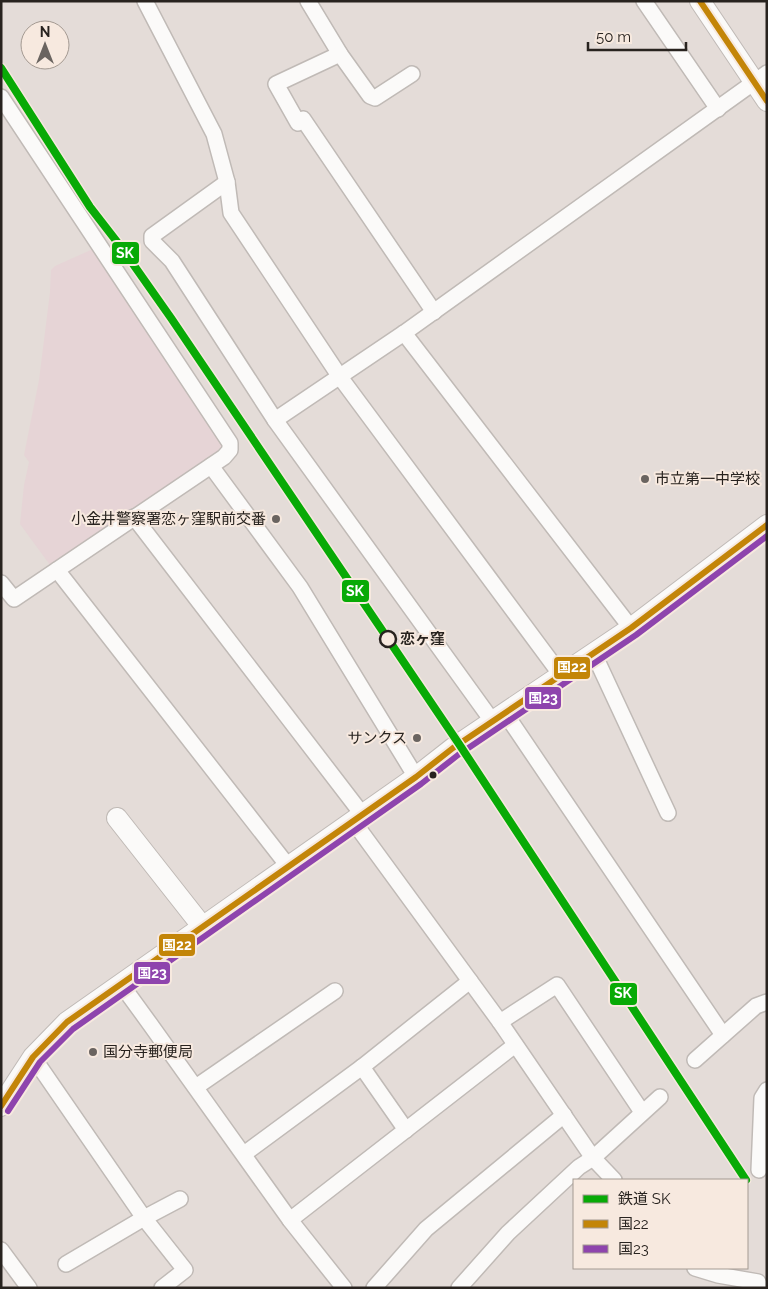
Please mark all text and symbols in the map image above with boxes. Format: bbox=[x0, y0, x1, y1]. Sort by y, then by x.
north arrow bbox=[20, 20, 70, 70]
scale bar bbox=[588, 20, 686, 52]
text: N bbox=[40, 24, 50, 40]
text: 50 m bbox=[596, 28, 631, 46]
line badge: SK bbox=[111, 241, 140, 265]
text: SK bbox=[116, 245, 135, 261]
place label: 市立第一中学校 bbox=[655, 470, 760, 488]
marker: 市立第一中学校 bbox=[639, 473, 651, 485]
place label: 小金井警察署恋ヶ窪駅前交番 bbox=[71, 510, 266, 528]
marker: 小金井警察署恋ヶ窪駅前交番 bbox=[270, 513, 282, 525]
line badge: SK bbox=[341, 579, 370, 603]
text: SK bbox=[346, 583, 365, 599]
marker: 恋ヶ窪 bbox=[379, 630, 397, 648]
place label: 恋ヶ窪 bbox=[400, 630, 445, 648]
line badge: 国22 bbox=[553, 656, 591, 680]
text: 国22 bbox=[557, 659, 587, 675]
line badge: 国23 bbox=[524, 686, 562, 710]
text: 国23 bbox=[528, 690, 558, 706]
place label: サンクス bbox=[347, 729, 407, 747]
marker: サンクス bbox=[411, 732, 423, 744]
unlabelled marker bbox=[428, 770, 438, 780]
line badge: 国22 bbox=[158, 933, 196, 957]
text: 国22 bbox=[162, 937, 192, 953]
line badge: 国23 bbox=[133, 961, 171, 985]
text: 国23 bbox=[137, 965, 167, 981]
line badge: SK bbox=[609, 982, 638, 1006]
text: SK bbox=[614, 985, 633, 1001]
place label: 国分寺郵便局 bbox=[103, 1043, 193, 1061]
marker: 国分寺郵便局 bbox=[87, 1046, 99, 1058]
legend bbox=[573, 1179, 748, 1269]
text: 鉄道 SK bbox=[618, 1190, 671, 1208]
text: 国22 bbox=[618, 1215, 649, 1233]
text: 国23 bbox=[618, 1240, 649, 1258]

